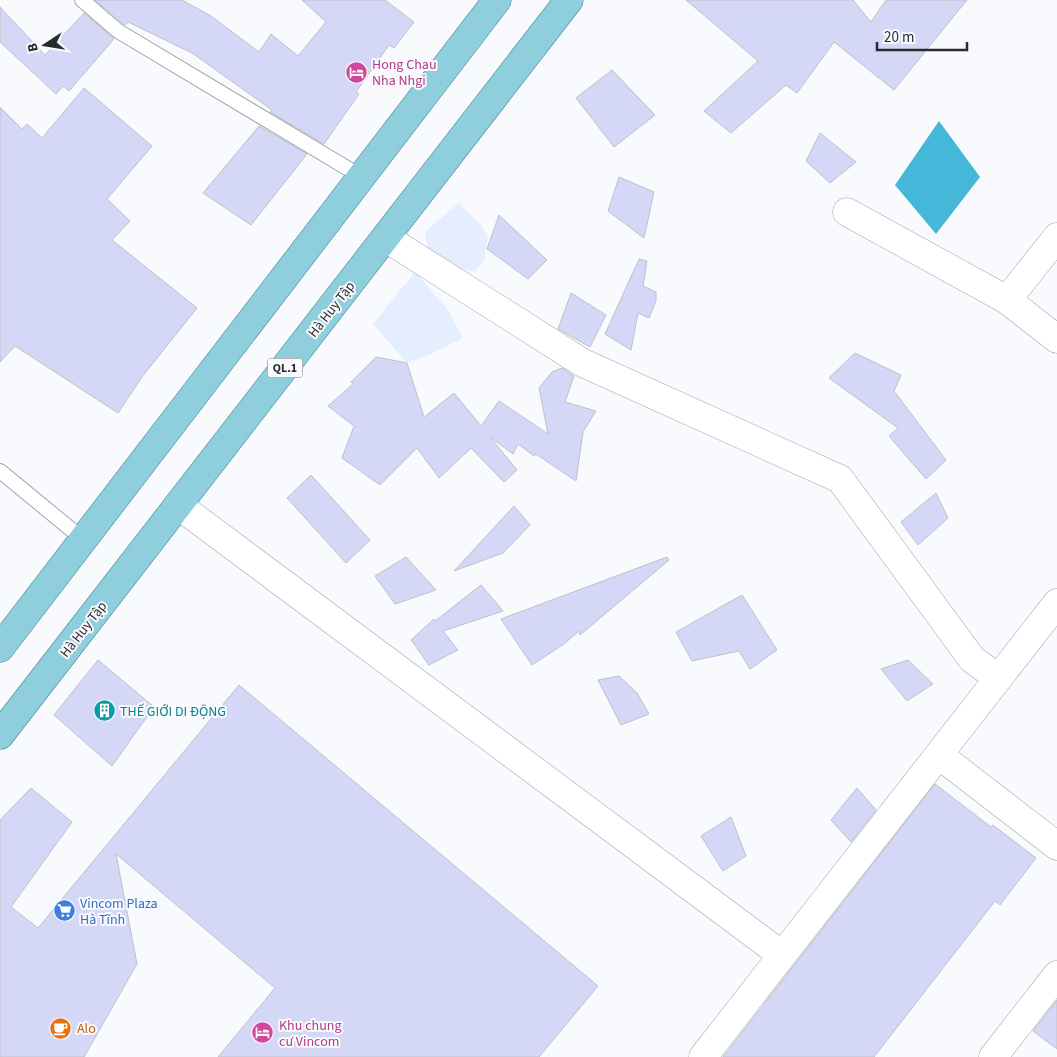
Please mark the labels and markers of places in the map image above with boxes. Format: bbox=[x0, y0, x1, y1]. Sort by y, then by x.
place label: Hong Chau Nha Nhgi bbox=[372, 55, 437, 91]
hotel icon: Hong Chau Nha Nhgi bbox=[344, 60, 368, 84]
building icon: THẾ GIỚI DI ĐỘNG bbox=[92, 699, 116, 723]
place label: THẾ GIỚI DI ĐỘNG bbox=[120, 702, 226, 722]
place label: Vincom Plaza Hà Tĩnh bbox=[80, 894, 158, 930]
supermarket icon: Vincom Plaza Hà Tĩnh bbox=[52, 899, 76, 923]
cafe icon: Alo bbox=[49, 1016, 73, 1040]
place label: Khu chung cư Vincom bbox=[279, 1016, 341, 1052]
place label: Alo bbox=[77, 1019, 96, 1039]
hotel icon: Khu chung cư Vincom bbox=[251, 1021, 275, 1045]

